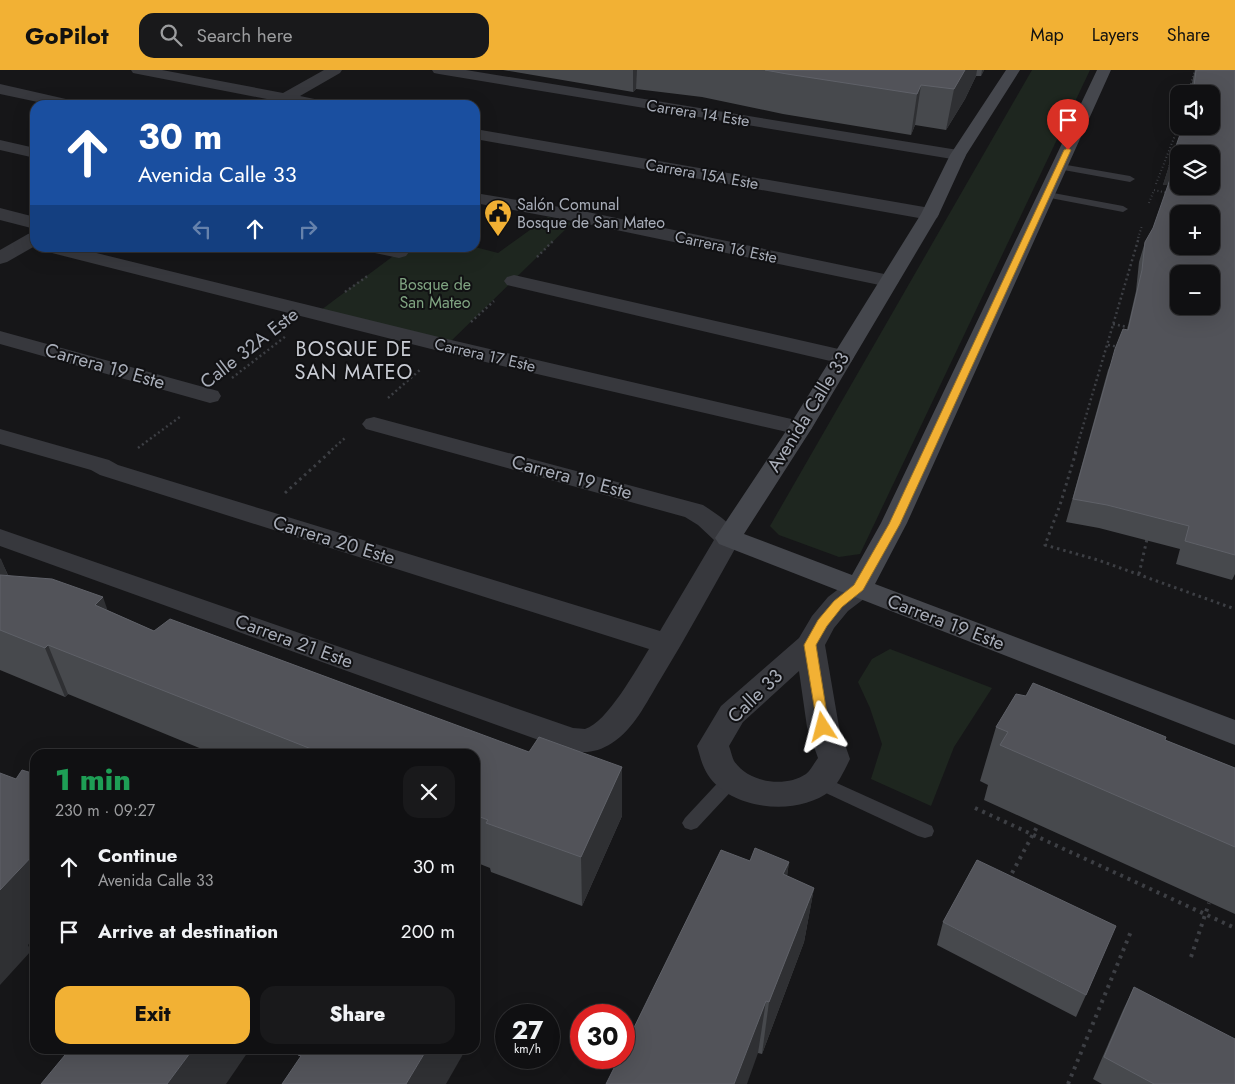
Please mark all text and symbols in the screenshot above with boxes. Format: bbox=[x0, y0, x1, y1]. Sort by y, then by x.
search box bbox=[139, 13, 489, 58]
text: GoPilot bbox=[25, 18, 109, 53]
icon: search bbox=[157, 21, 185, 49]
text: Search here bbox=[197, 22, 293, 49]
text: Map bbox=[1030, 22, 1064, 48]
text: Layers bbox=[1092, 22, 1139, 48]
text: Share bbox=[1167, 22, 1210, 48]
map controls bbox=[1170, 85, 1220, 315]
button: sound bbox=[1170, 85, 1220, 135]
street label: Carrera 14 Este bbox=[645, 93, 751, 133]
pin bbox=[1047, 99, 1089, 150]
icon: arrive bbox=[1054, 106, 1082, 134]
text: 30 m bbox=[138, 112, 222, 162]
icon: ahead bbox=[55, 120, 120, 185]
button: layers bbox=[1170, 145, 1220, 195]
street label: Carrera 15A Este bbox=[644, 153, 760, 195]
text: Avenida Calle 33 bbox=[138, 158, 297, 190]
place label: Salón Comunal Bosque de San Mateo bbox=[517, 193, 665, 234]
public building icon: Salón Comunal Bosque de San Mateo bbox=[483, 198, 513, 237]
button: + bbox=[1170, 205, 1220, 255]
icon: left bbox=[188, 215, 216, 243]
icon: ahead bbox=[241, 215, 269, 243]
icon: right bbox=[294, 215, 322, 243]
street label: Carrera 16 Este bbox=[673, 225, 779, 269]
button: − bbox=[1170, 265, 1220, 315]
park label: Bosque de San Mateo bbox=[399, 273, 471, 314]
street label: Calle 32A Este bbox=[194, 301, 304, 395]
street label: Carrera 17 Este bbox=[432, 332, 538, 378]
district label: BOSQUE DE SAN MATEO bbox=[295, 335, 413, 387]
street label: Carrera 19 Este bbox=[42, 336, 168, 396]
street label: Avenida Calle 33 bbox=[760, 347, 856, 477]
street label: Carrera 19 Este bbox=[509, 448, 635, 506]
street label: Carrera 20 Este bbox=[270, 509, 399, 571]
street label: Carrera 19 Este bbox=[883, 587, 1009, 657]
street label: Carrera 21 Este bbox=[231, 607, 357, 675]
street label: Calle 33 bbox=[721, 663, 789, 729]
position arrow bbox=[796, 700, 848, 752]
text: 1 min bbox=[55, 758, 131, 801]
button: close bbox=[403, 766, 455, 818]
text: 230 m · 09:27 bbox=[55, 799, 155, 822]
text: Continue bbox=[98, 842, 177, 869]
icon: ahead bbox=[55, 853, 83, 881]
text: 30 m bbox=[413, 853, 455, 880]
text: Avenida Calle 33 bbox=[98, 869, 214, 892]
icon: arrive bbox=[55, 918, 83, 946]
text: Arrive at destination bbox=[98, 918, 278, 945]
text: 200 m bbox=[401, 918, 455, 945]
button: Exit bbox=[55, 986, 250, 1044]
button: Share bbox=[260, 986, 455, 1044]
speed limit sign: 30 bbox=[570, 1004, 635, 1069]
text: 27 bbox=[512, 1012, 543, 1048]
text: km/h bbox=[514, 1040, 541, 1058]

